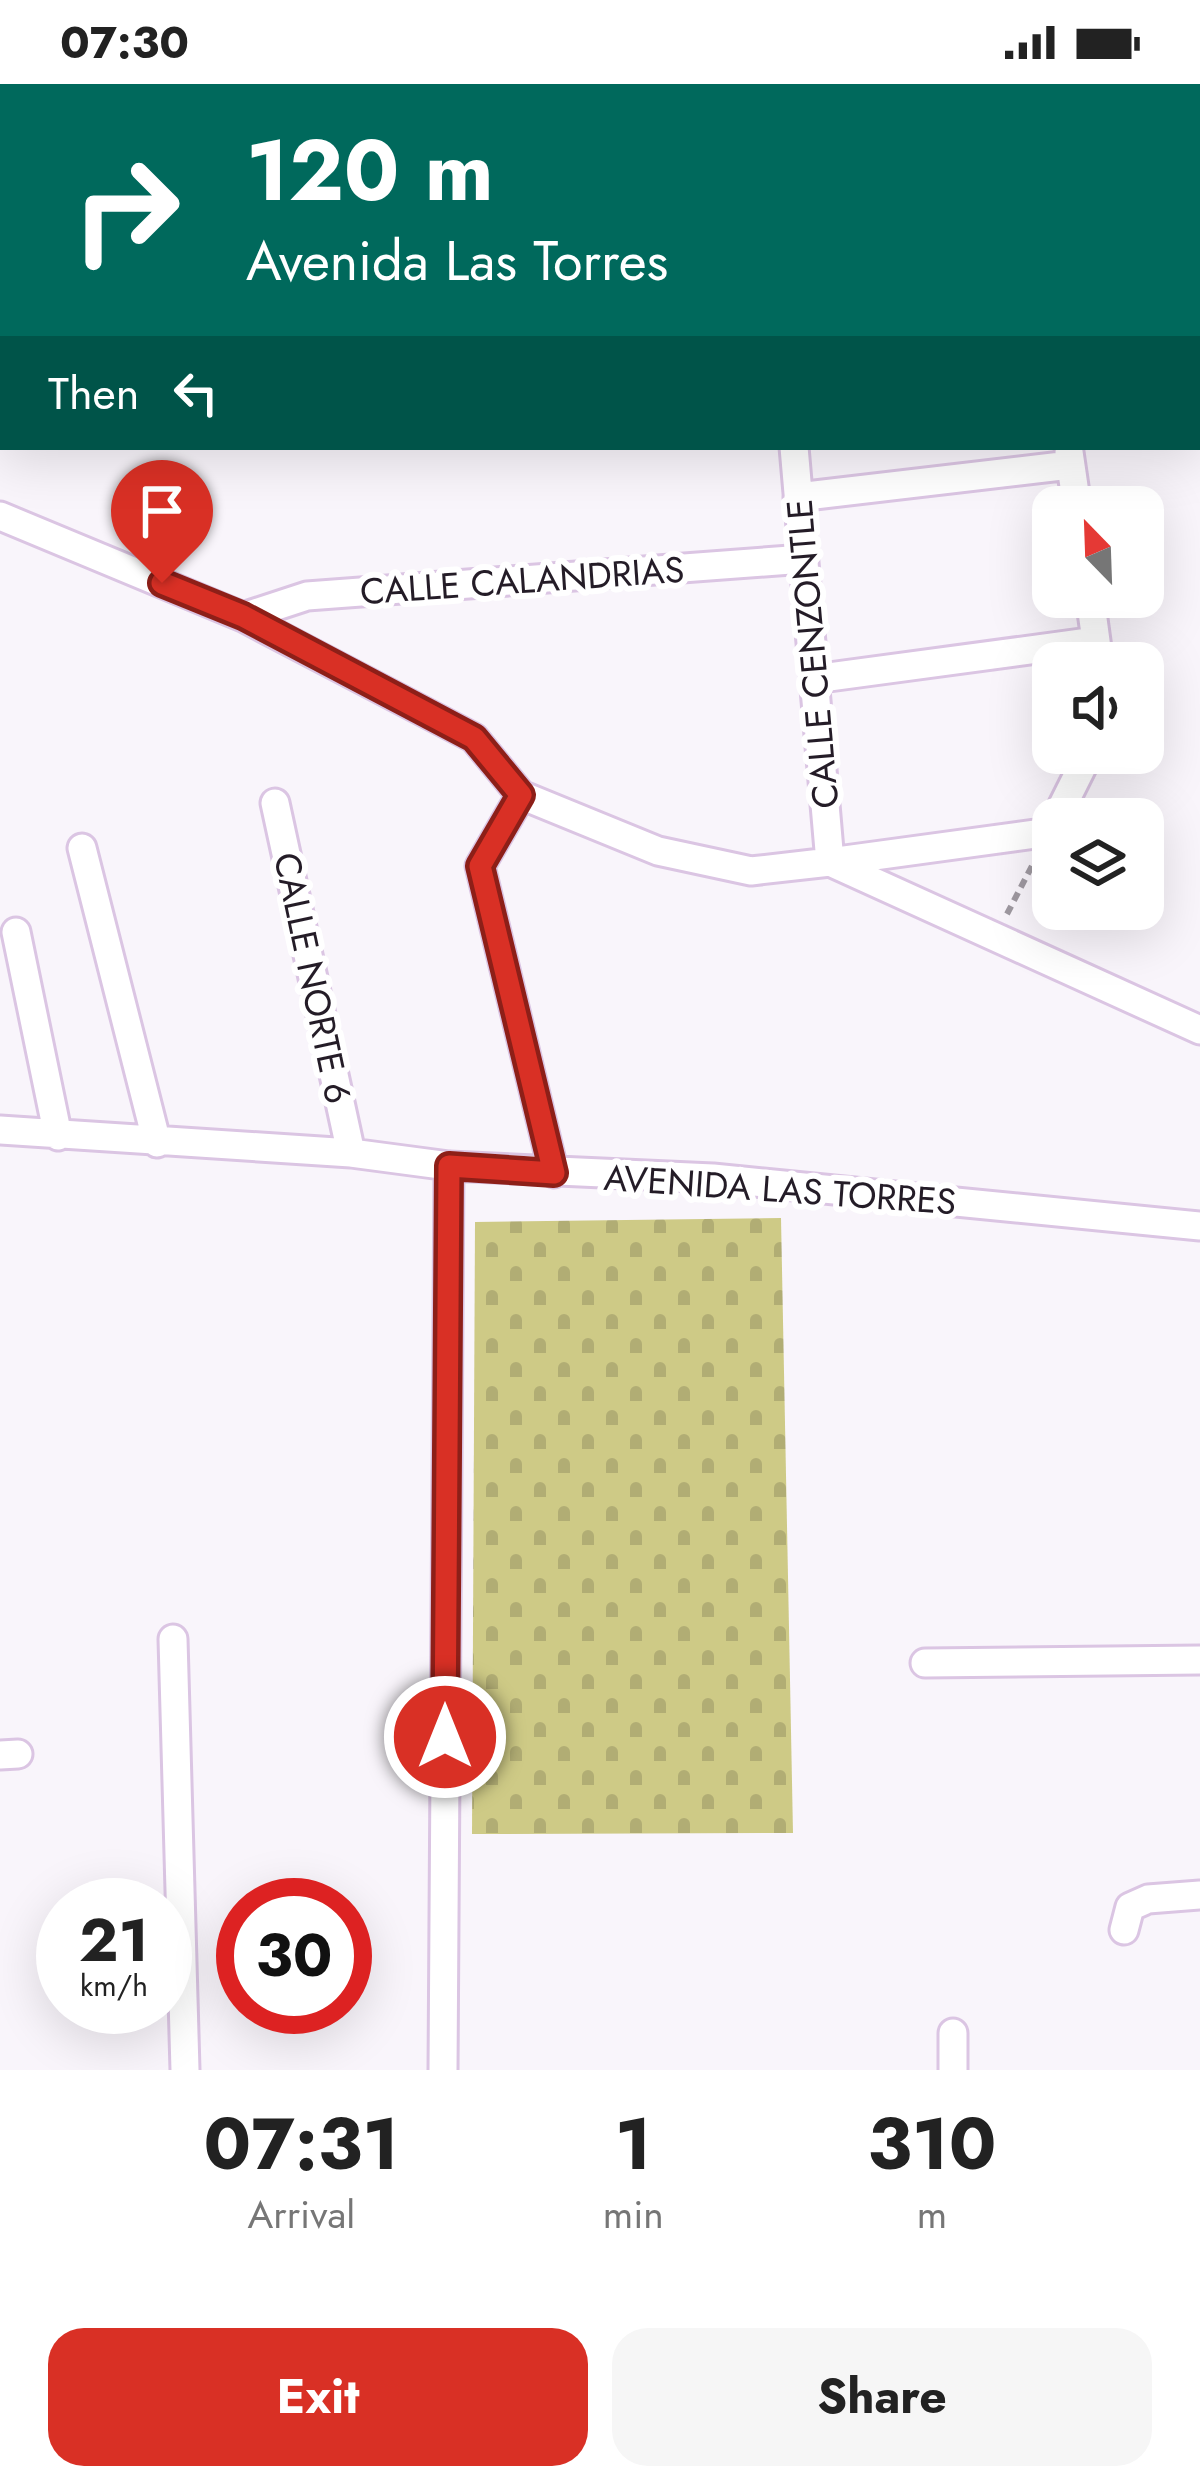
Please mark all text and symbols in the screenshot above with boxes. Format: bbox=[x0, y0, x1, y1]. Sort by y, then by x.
text: 07:30 bbox=[60, 10, 189, 75]
text: 120 m bbox=[246, 110, 494, 232]
icon: right bbox=[48, 132, 204, 288]
text: Avenida Las Torres bbox=[246, 222, 668, 300]
icon: left bbox=[163, 360, 229, 426]
text: Then bbox=[48, 361, 139, 426]
pin bbox=[111, 460, 213, 583]
icon: arrive bbox=[129, 478, 195, 544]
north arrow bbox=[1032, 486, 1164, 618]
map controls bbox=[1032, 486, 1164, 930]
street label: CALLE CENZONTLE bbox=[773, 497, 851, 811]
street label: CALLE CALANDRIAS bbox=[358, 543, 686, 617]
button: sound bbox=[1032, 642, 1164, 774]
button: layers bbox=[1032, 798, 1164, 930]
street label: CALLE NORTE 6 bbox=[261, 848, 365, 1108]
street label: AVENIDA LAS TORRES bbox=[602, 1151, 958, 1227]
position arrow bbox=[382, 1674, 508, 1800]
speed limit sign: 30 bbox=[216, 1878, 372, 2034]
text: 21 bbox=[79, 1897, 149, 1984]
text: km/h bbox=[80, 1964, 148, 2007]
text: 07:31 bbox=[204, 2092, 399, 2196]
text: 1 bbox=[615, 2092, 652, 2196]
text: 310 bbox=[867, 2092, 996, 2196]
text: Arrival bbox=[248, 2186, 355, 2243]
text: min bbox=[603, 2186, 664, 2243]
text: m bbox=[917, 2186, 947, 2243]
button: Exit bbox=[48, 2328, 588, 2466]
button: Share bbox=[612, 2328, 1152, 2466]

